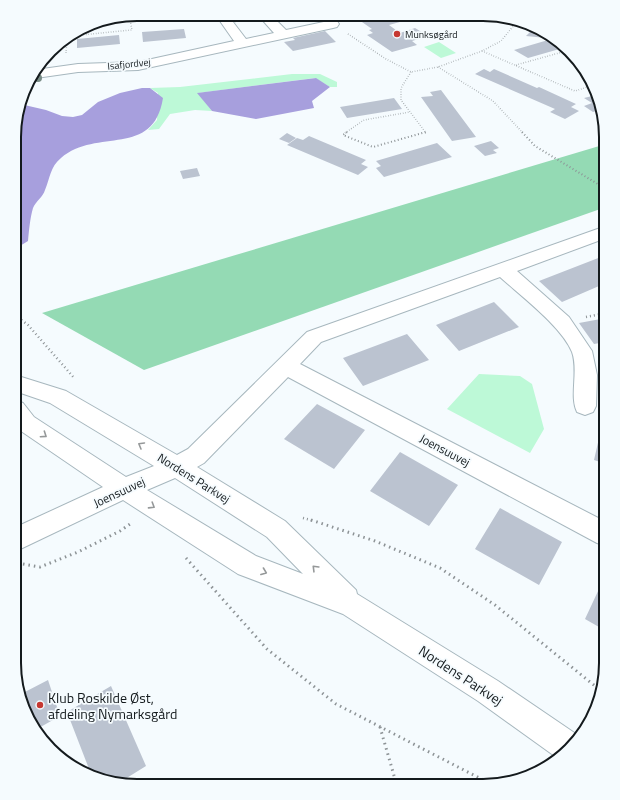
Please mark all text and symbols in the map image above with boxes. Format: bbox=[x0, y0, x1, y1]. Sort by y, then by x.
place label: Munksøgård bbox=[405, 27, 458, 42]
marker: Munksøgård bbox=[392, 29, 402, 39]
street label: Isafjordvej bbox=[107, 54, 151, 74]
street label: Joensuuvej bbox=[416, 429, 474, 471]
one-way arrow bbox=[39, 430, 46, 437]
one-way arrow bbox=[138, 443, 145, 450]
street label: Nordens Parkvej bbox=[154, 448, 234, 508]
street label: Joensuuvej bbox=[90, 472, 148, 512]
one-way arrow bbox=[148, 501, 155, 508]
one-way arrow bbox=[312, 565, 320, 573]
one-way arrow bbox=[261, 567, 268, 575]
street label: Nordens Parkvej bbox=[415, 640, 507, 710]
place label: Klub Roskilde Øst, afdeling Nymarksgård bbox=[48, 687, 177, 724]
marker: Klub Roskilde Øst, afdeling Nymarksgård bbox=[35, 700, 45, 710]

